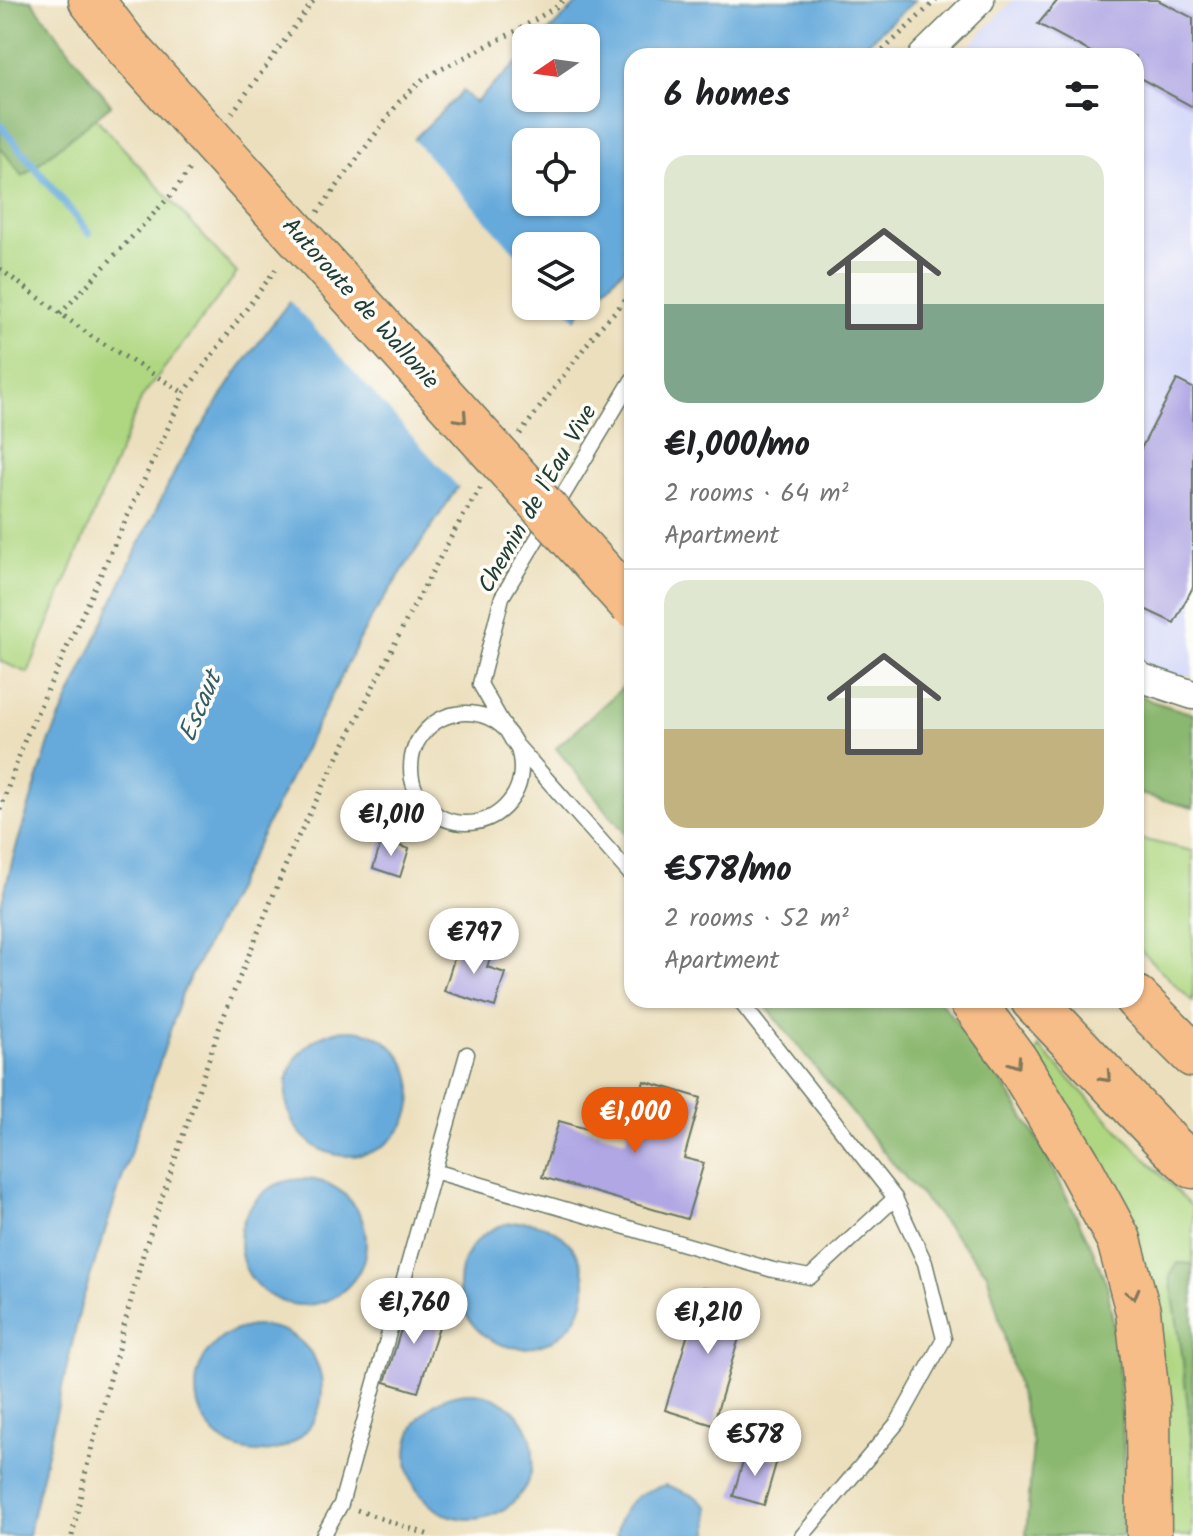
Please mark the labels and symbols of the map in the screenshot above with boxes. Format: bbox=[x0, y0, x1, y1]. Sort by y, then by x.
north arrow bbox=[512, 24, 600, 112]
street label: Autoroute de Wallonie bbox=[272, 209, 448, 399]
street label: Chemin de l'Eau Vive bbox=[468, 397, 608, 601]
one-way arrow bbox=[453, 408, 467, 423]
water label: Escaut bbox=[167, 662, 236, 749]
pin: €1,010 bbox=[326, 790, 456, 858]
pin: €797 bbox=[427, 908, 521, 976]
one-way arrow bbox=[1007, 1055, 1022, 1069]
one-way arrow bbox=[1096, 1068, 1111, 1082]
pin: €1,000 bbox=[570, 1087, 700, 1155]
pin: €1,760 bbox=[349, 1278, 479, 1346]
one-way arrow bbox=[1124, 1286, 1140, 1300]
pin: €1,210 bbox=[643, 1288, 773, 1356]
pin: €578 bbox=[708, 1410, 802, 1478]

